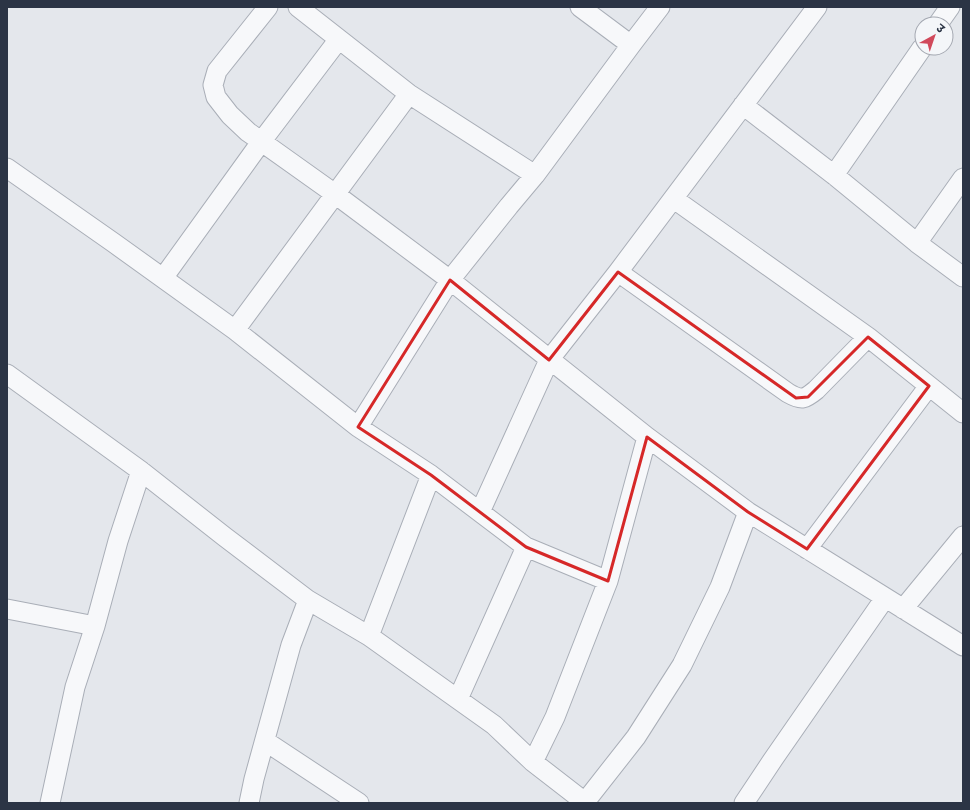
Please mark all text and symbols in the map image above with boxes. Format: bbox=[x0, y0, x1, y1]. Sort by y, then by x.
north arrow bbox=[914, 16, 954, 56]
text: उ bbox=[932, 20, 949, 37]

